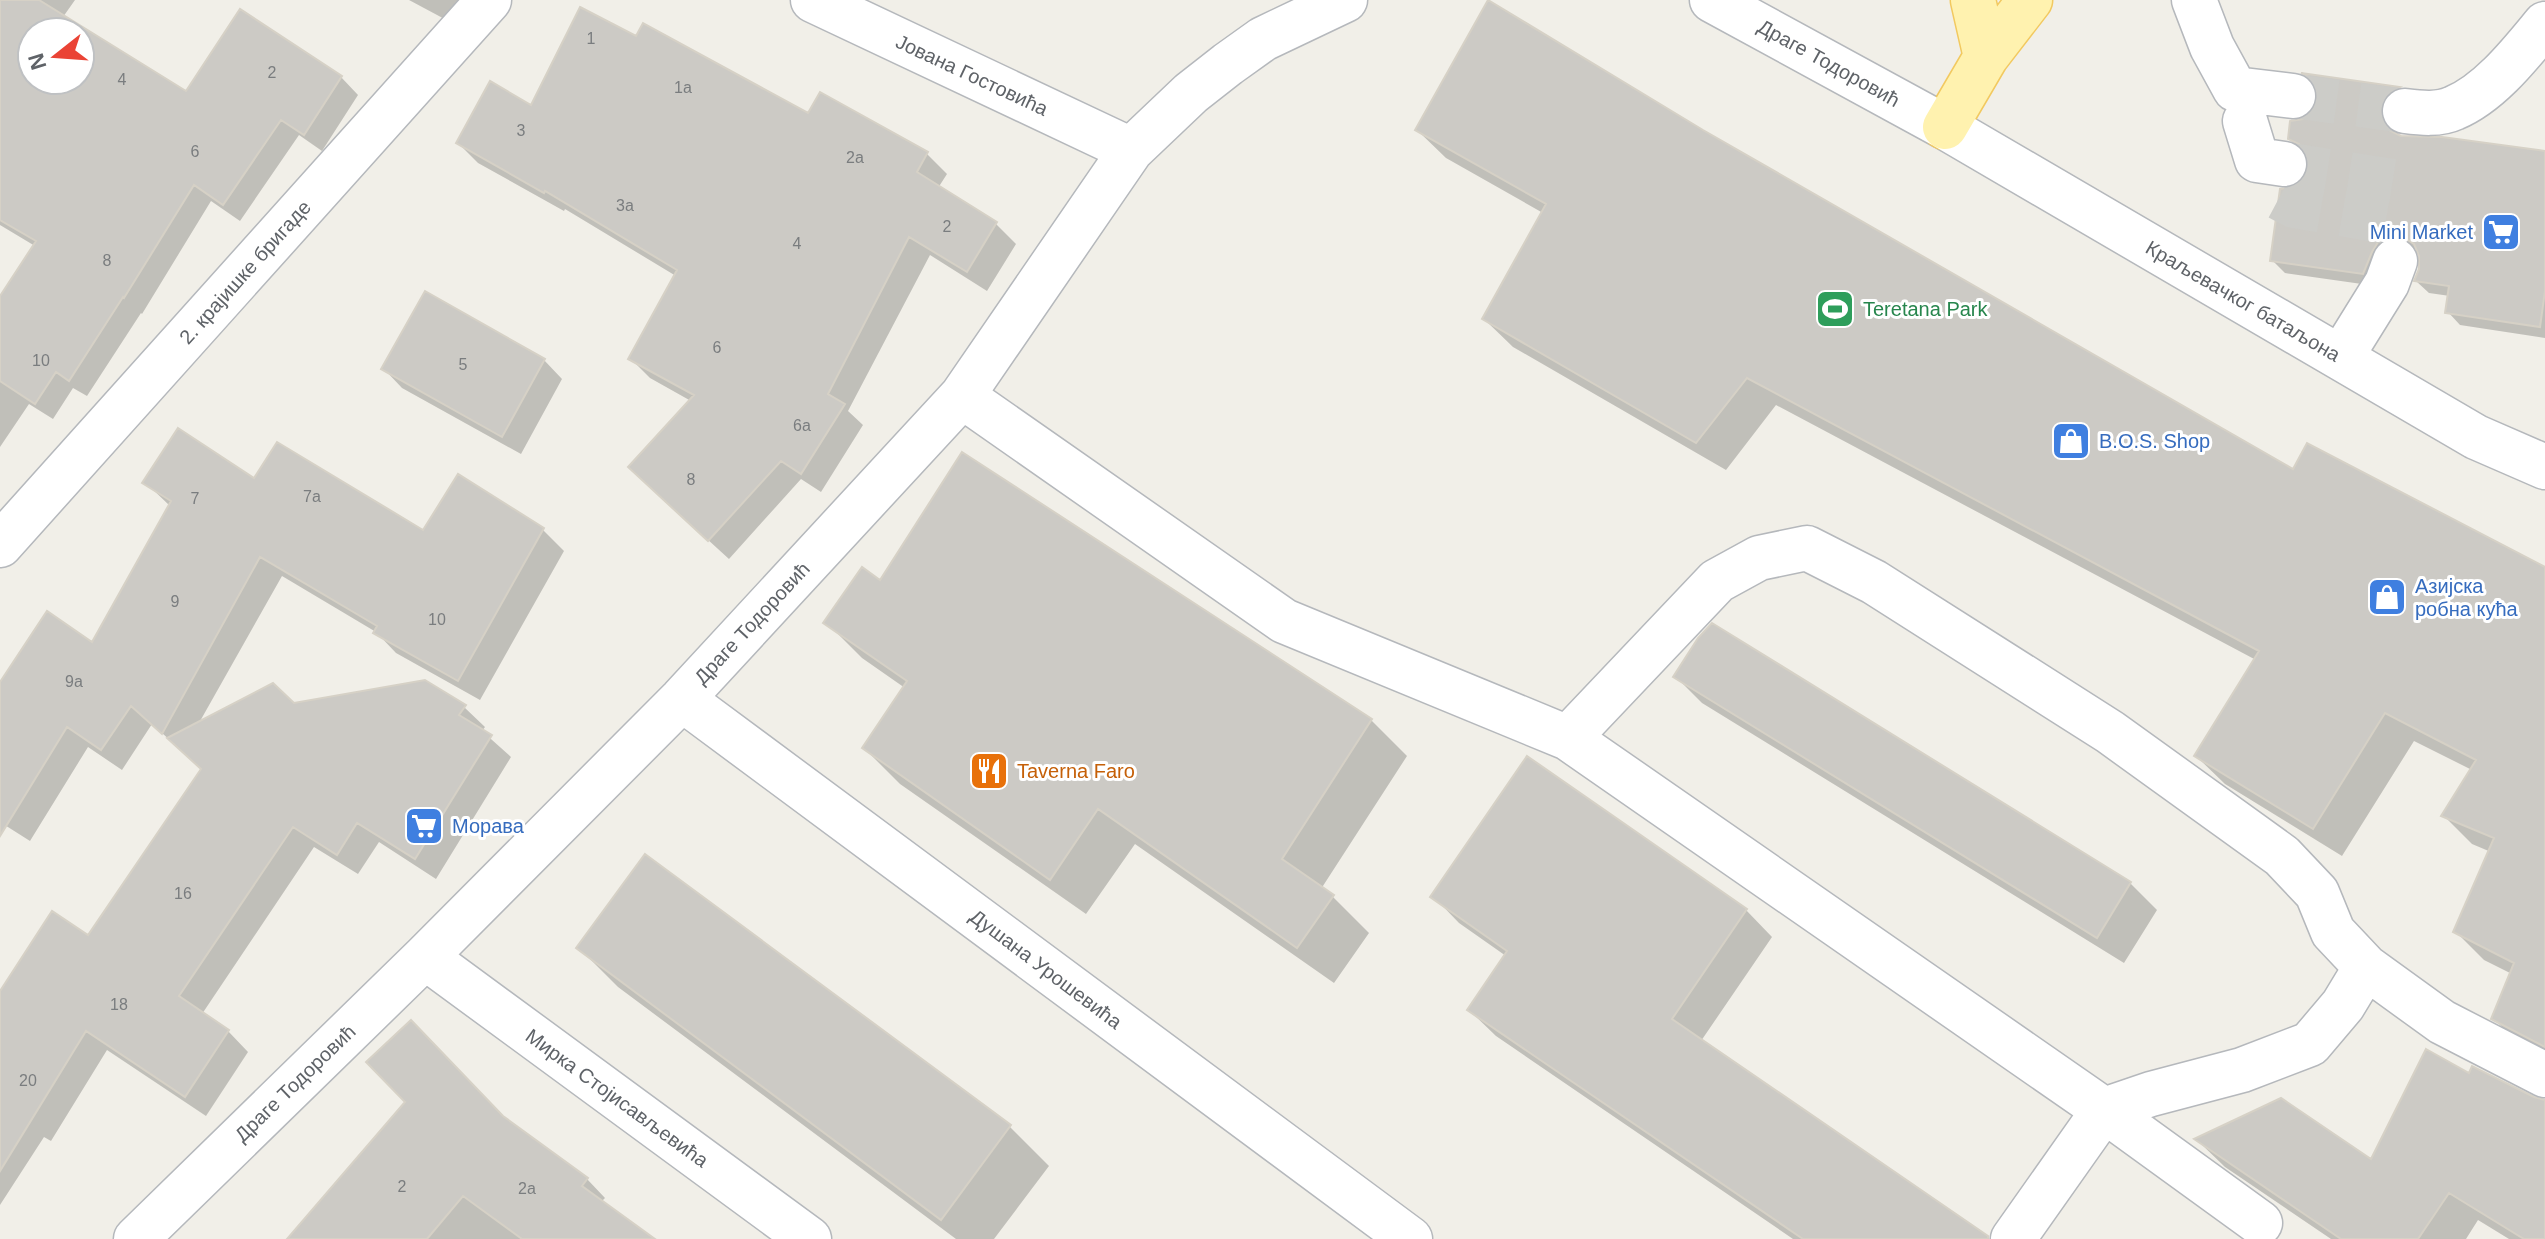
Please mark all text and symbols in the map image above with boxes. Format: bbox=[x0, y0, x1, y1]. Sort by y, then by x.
street label: Драге Тодоровић bbox=[1754, 15, 1904, 111]
north arrow bbox=[16, 16, 96, 96]
house number: 1 bbox=[587, 30, 596, 47]
street label: Јована Гостовића bbox=[893, 30, 1052, 120]
text: N bbox=[23, 50, 52, 73]
house number: 2 bbox=[268, 64, 277, 81]
house number: 4 bbox=[118, 71, 127, 88]
house number: 1a bbox=[674, 79, 692, 96]
house number: 3 bbox=[517, 122, 526, 139]
house number: 6 bbox=[191, 143, 200, 160]
house number: 2a bbox=[846, 149, 864, 166]
street label: 2. крајишке бригаде bbox=[175, 196, 315, 348]
house number: 3a bbox=[616, 197, 634, 214]
supermarket icon: Mini Market bbox=[2480, 211, 2522, 253]
house number: 2 bbox=[943, 218, 952, 235]
place label: Mini Market bbox=[2370, 221, 2473, 243]
house number: 4 bbox=[793, 235, 802, 252]
street label: Краљевачког батаљона bbox=[2142, 236, 2345, 366]
house number: 8 bbox=[103, 252, 112, 269]
sports icon: Teretana Park bbox=[1814, 288, 1856, 330]
place label: Teretana Park bbox=[1863, 298, 1989, 320]
house number: 6 bbox=[713, 339, 722, 356]
house number: 10 bbox=[32, 352, 50, 369]
house number: 5 bbox=[459, 356, 468, 373]
house number: 6a bbox=[793, 417, 811, 434]
shop icon: B.O.S. Shop bbox=[2050, 420, 2092, 462]
place label: B.O.S. Shop bbox=[2099, 430, 2210, 452]
house number: 8 bbox=[687, 471, 696, 488]
house number: 7a bbox=[303, 488, 321, 505]
house number: 7 bbox=[191, 490, 200, 507]
street label: Драге Тодоровић bbox=[690, 557, 814, 689]
place label: Азијска робна кућа bbox=[2415, 575, 2519, 620]
shop icon: Азијска робна кућа bbox=[2366, 576, 2408, 618]
house number: 9 bbox=[171, 593, 180, 610]
house number: 10 bbox=[428, 611, 446, 628]
house number: 9a bbox=[65, 673, 83, 690]
restaurant icon: Taverna Faro bbox=[968, 750, 1010, 792]
place label: Taverna Faro bbox=[1017, 760, 1135, 782]
supermarket icon: Морава bbox=[403, 805, 445, 847]
place label: Морава bbox=[452, 815, 525, 837]
house number: 16 bbox=[174, 885, 192, 902]
street label: Душана Урошевића bbox=[966, 905, 1127, 1034]
house number: 18 bbox=[110, 996, 128, 1013]
street label: Драге Тодоровић bbox=[230, 1020, 360, 1146]
street label: Мирка Стојисављевића bbox=[522, 1024, 713, 1172]
house number: 20 bbox=[19, 1072, 37, 1089]
house number: 2 bbox=[398, 1178, 407, 1195]
house number: 2a bbox=[518, 1180, 536, 1197]

